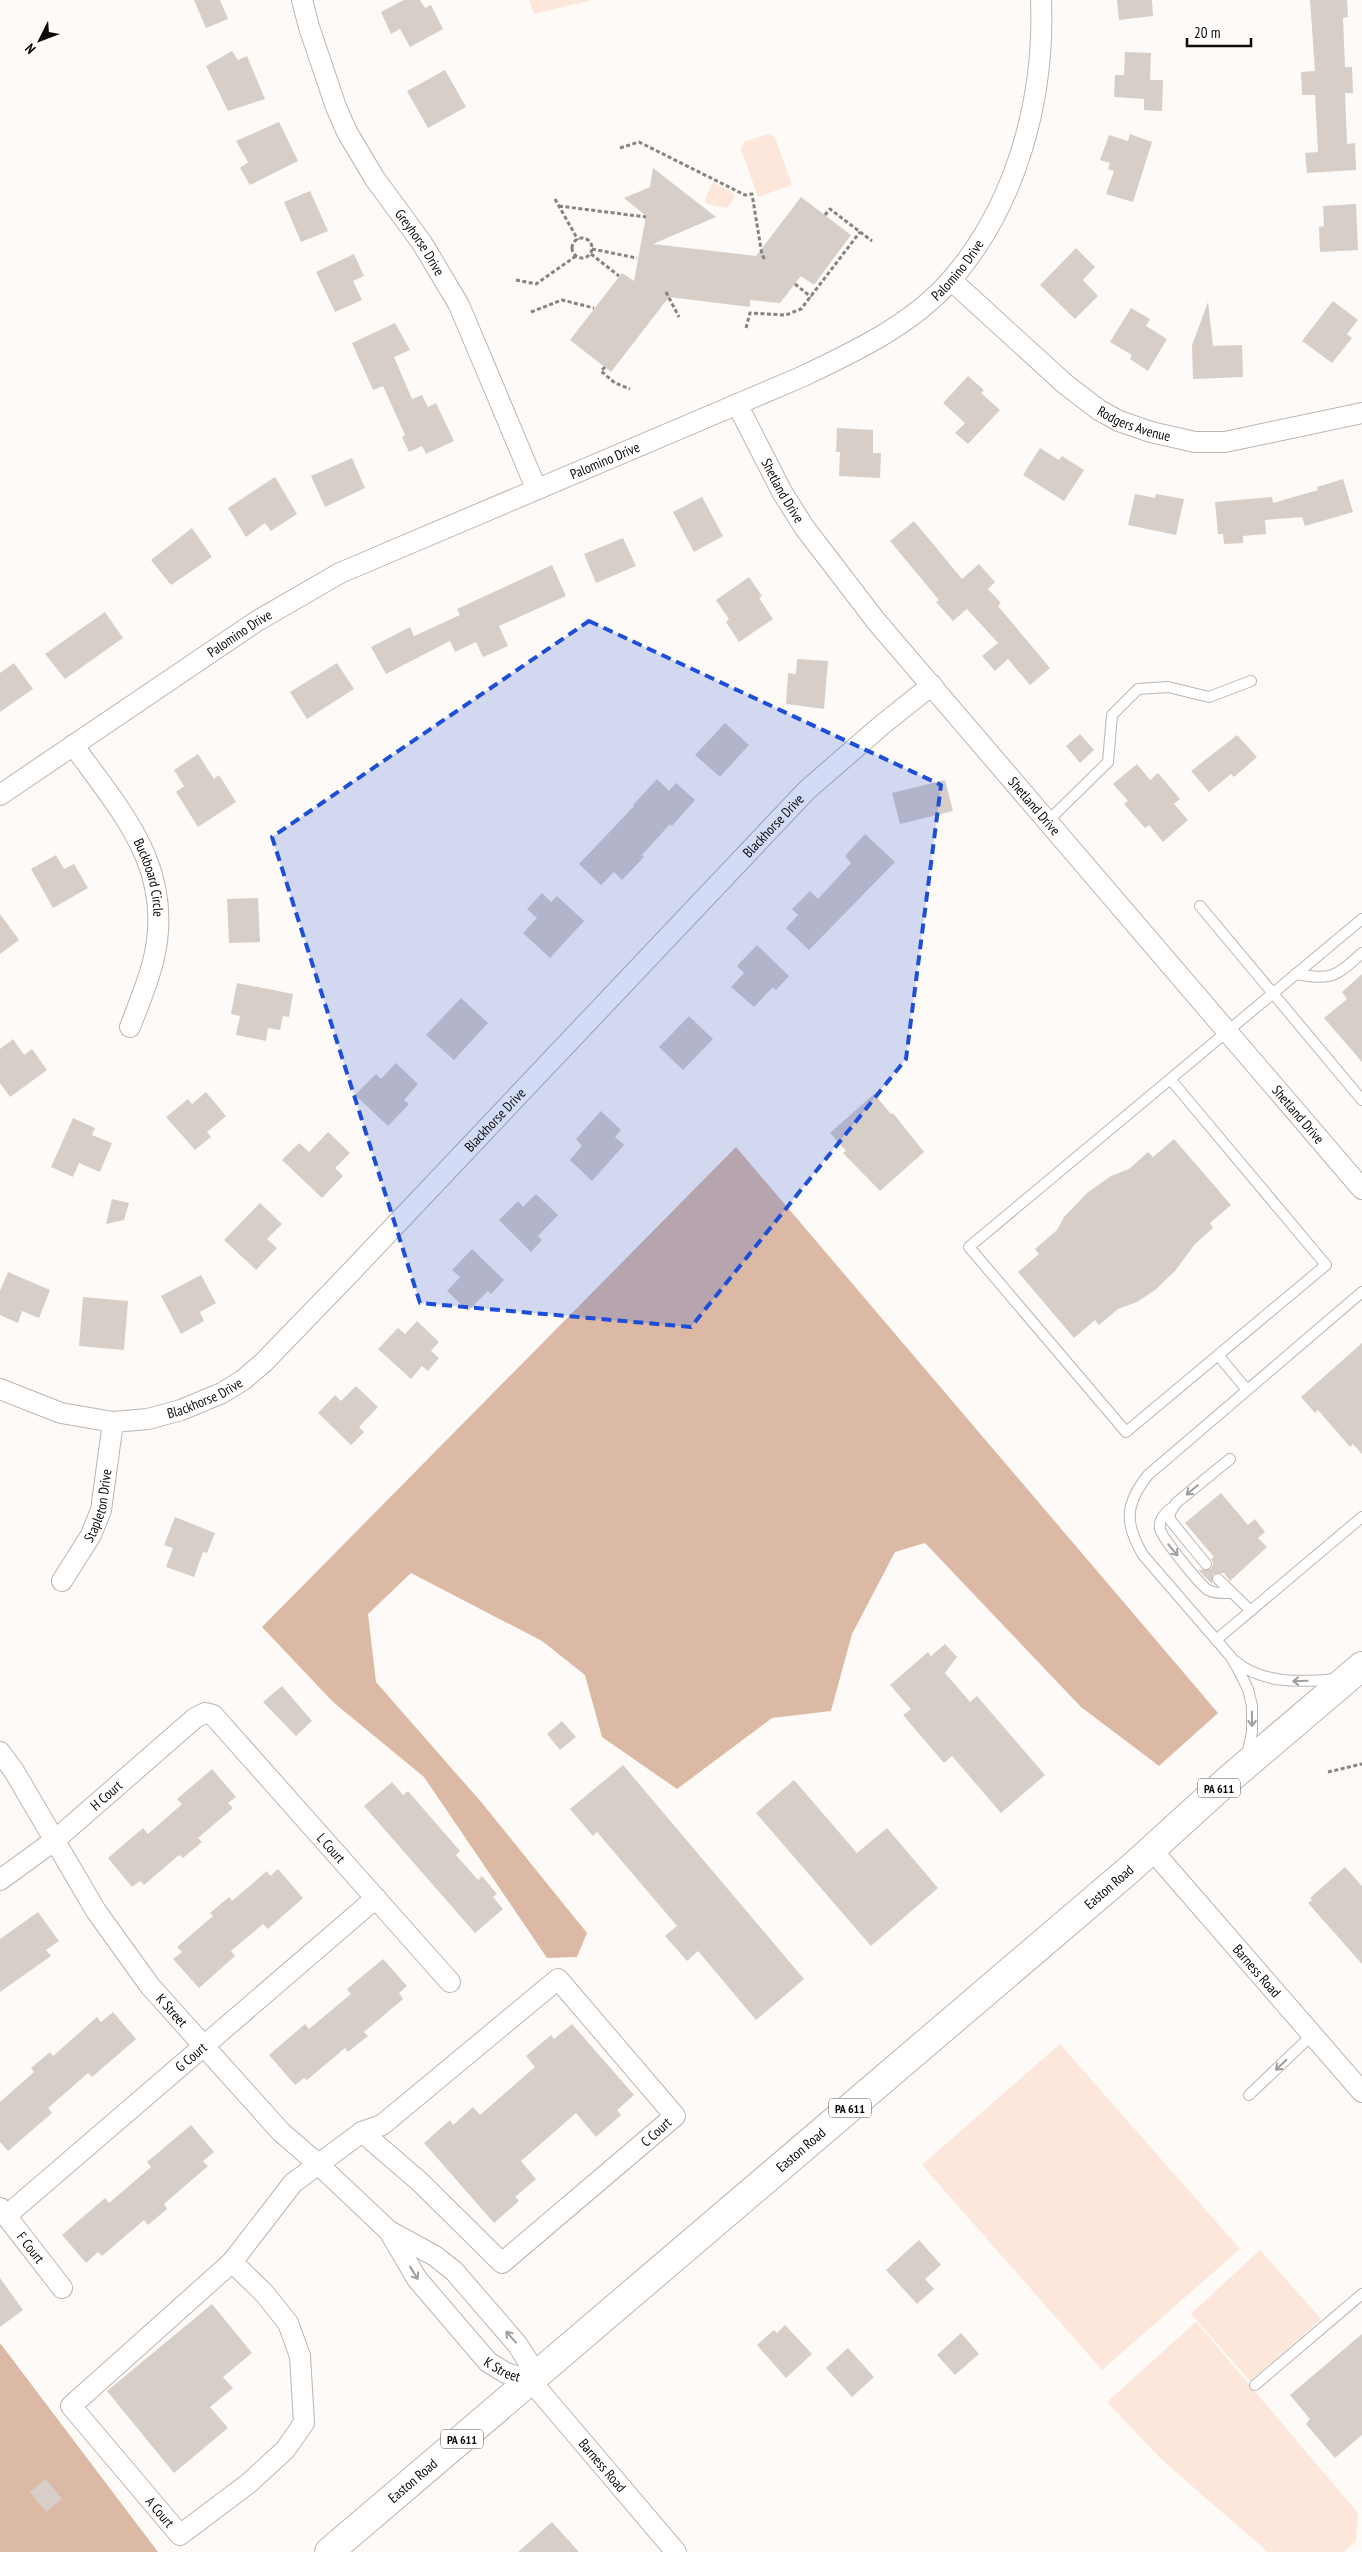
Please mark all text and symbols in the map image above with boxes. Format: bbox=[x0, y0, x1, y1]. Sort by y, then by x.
north arrow bbox=[15, 15, 65, 65]
scale bar bbox=[1187, 15, 1251, 47]
text: 20 m bbox=[1194, 23, 1220, 42]
text: N bbox=[21, 40, 40, 58]
street label: Greyhorse Drive bbox=[391, 205, 449, 279]
street label: Palomino Drive bbox=[927, 236, 988, 304]
street label: Rodgers Avenue bbox=[1094, 402, 1172, 445]
street label: Palomino Drive bbox=[567, 438, 642, 483]
street label: Shetland Drive bbox=[757, 455, 808, 526]
street label: Palomino Drive bbox=[204, 605, 275, 661]
street label: Shetland Drive bbox=[1004, 773, 1064, 839]
street label: Blackhorse Drive bbox=[739, 790, 808, 861]
street label: Buckboard Circle bbox=[130, 835, 168, 917]
street label: Shetland Drive bbox=[1268, 1081, 1328, 1148]
street label: Blackhorse Drive bbox=[461, 1084, 529, 1155]
street label: Blackhorse Drive bbox=[165, 1373, 246, 1422]
street label: Stapleton Drive bbox=[80, 1468, 116, 1546]
one-way arrow bbox=[1186, 1484, 1199, 1495]
one-way arrow bbox=[1168, 1543, 1179, 1556]
one-way arrow bbox=[1293, 1676, 1309, 1685]
one-way arrow bbox=[1247, 1710, 1257, 1726]
street label: H Court bbox=[87, 1776, 126, 1814]
road number: PA 611 bbox=[1198, 1779, 1240, 1798]
street label: L Court bbox=[313, 1829, 349, 1867]
street label: Easton Road bbox=[1081, 1861, 1137, 1913]
street label: Barness Road bbox=[1229, 1941, 1285, 2001]
street label: K Street bbox=[152, 1990, 192, 2031]
street label: G Court bbox=[171, 2038, 211, 2076]
one-way arrow bbox=[1274, 2059, 1287, 2071]
road number: PA 611 bbox=[829, 2098, 871, 2118]
street label: C Court bbox=[637, 2113, 675, 2150]
street label: Easton Road bbox=[772, 2124, 829, 2176]
street label: F Court bbox=[13, 2228, 49, 2267]
one-way arrow bbox=[409, 2265, 419, 2279]
one-way arrow bbox=[505, 2330, 517, 2343]
street label: K Street bbox=[481, 2353, 523, 2386]
road number: PA 611 bbox=[441, 2430, 483, 2448]
street label: Barness Road bbox=[575, 2435, 630, 2496]
street label: Easton Road bbox=[384, 2455, 441, 2507]
street label: A Court bbox=[142, 2493, 178, 2531]

